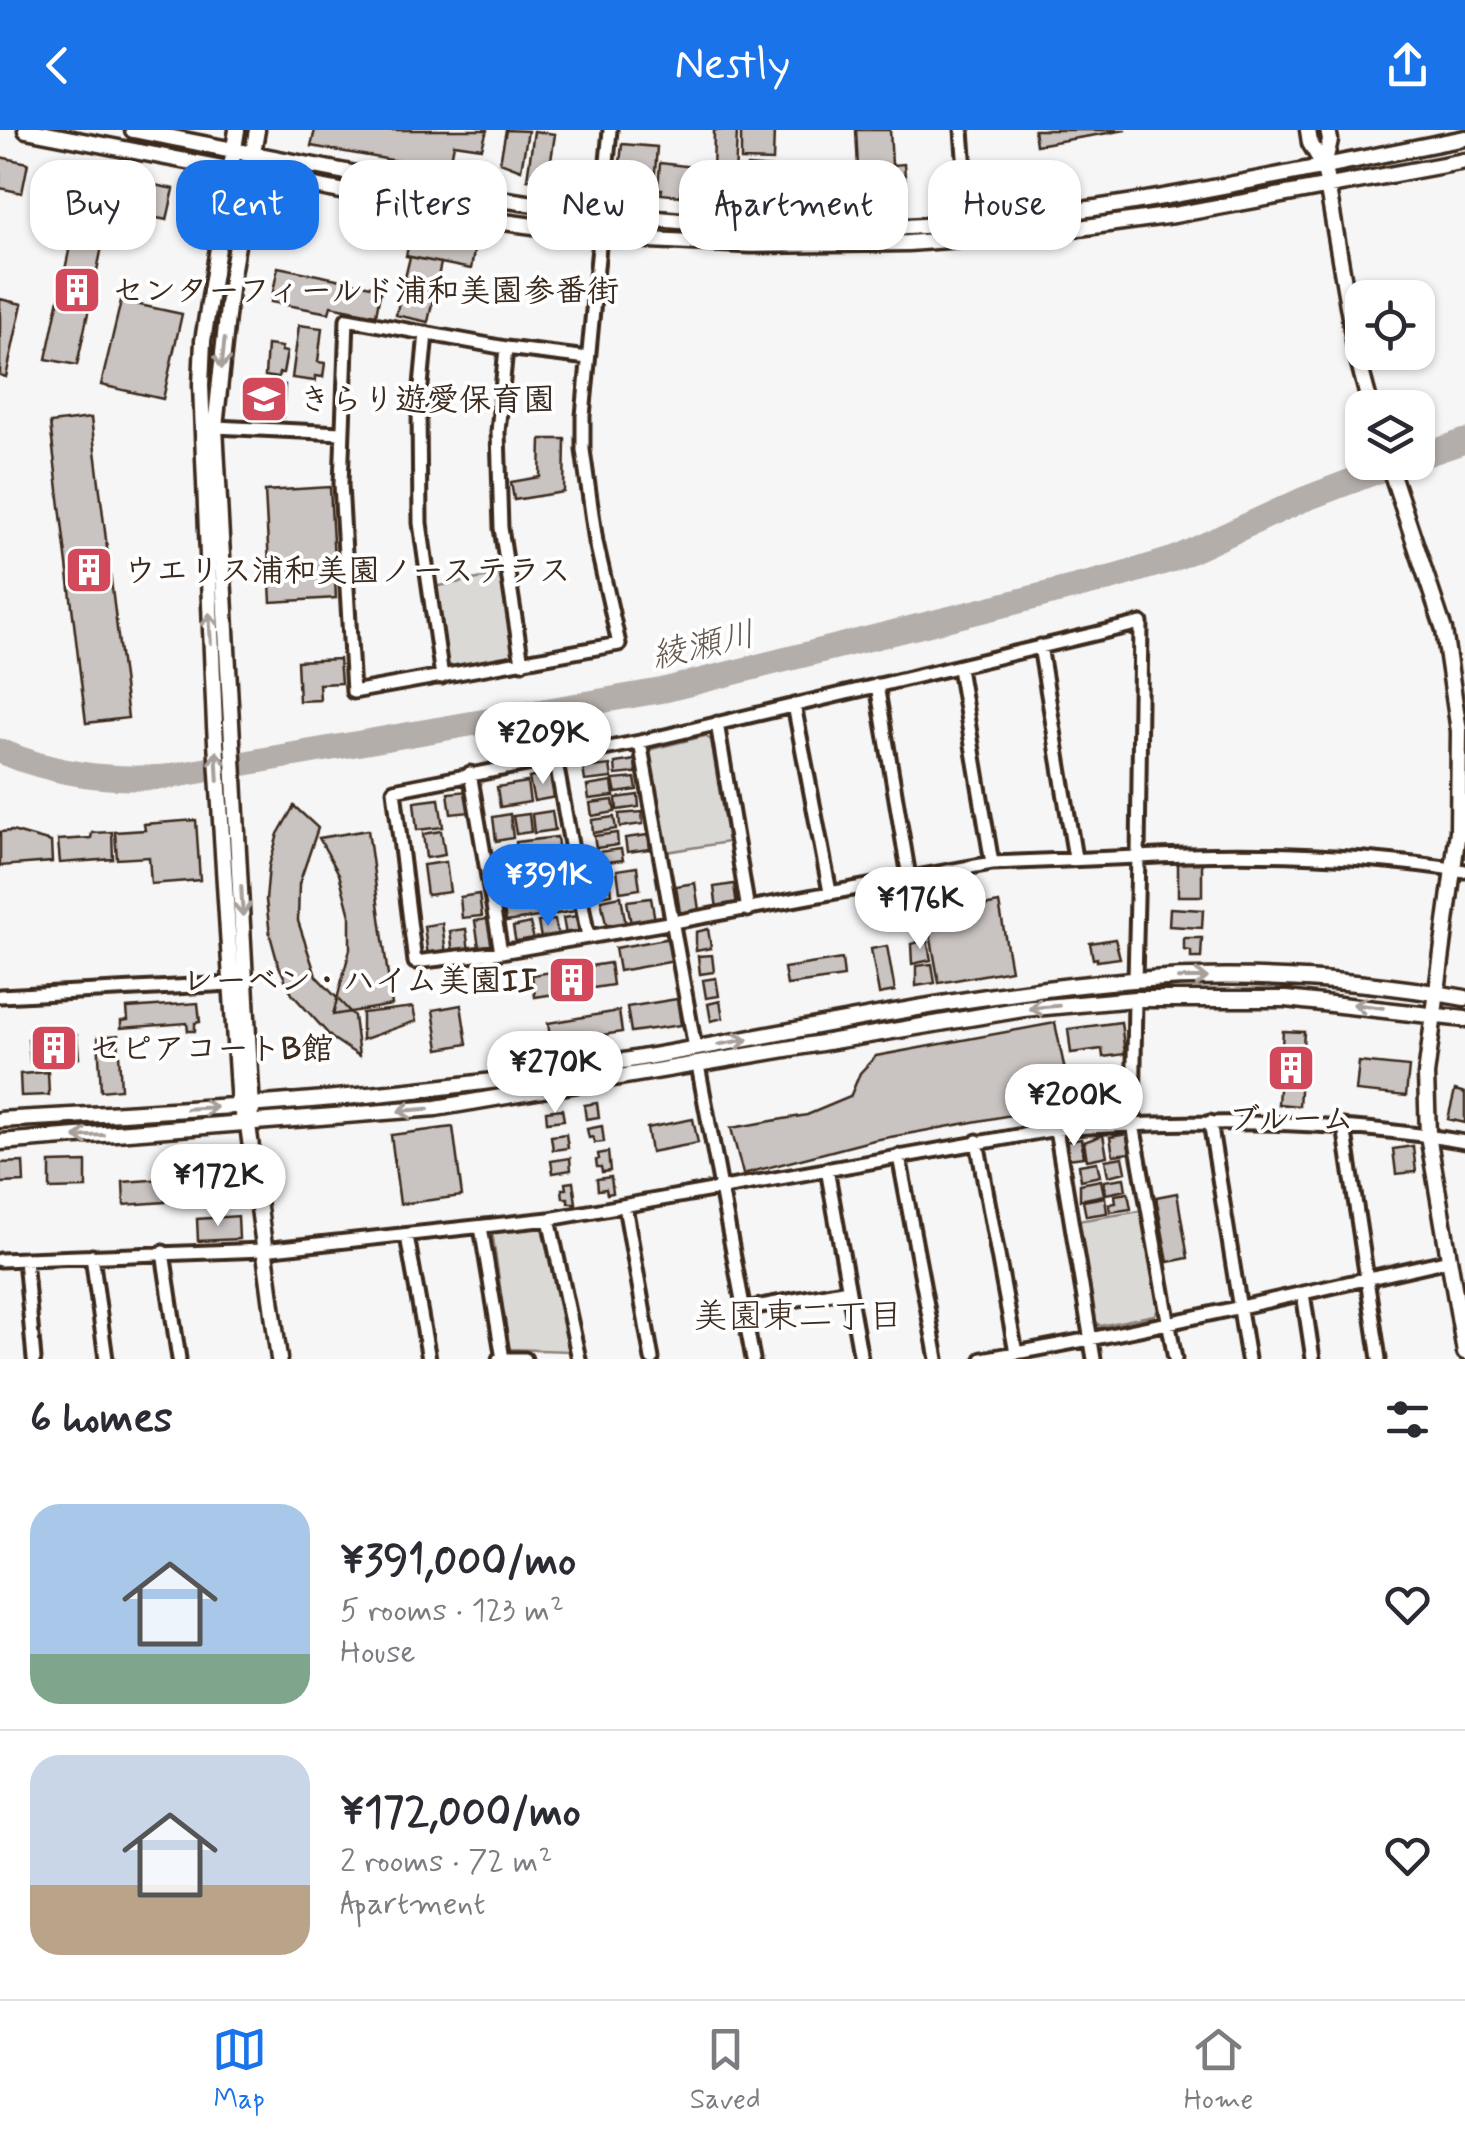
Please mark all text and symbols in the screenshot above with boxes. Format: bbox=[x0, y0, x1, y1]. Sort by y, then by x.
text: Nestly bbox=[674, 36, 791, 95]
icon: back bbox=[30, 38, 85, 93]
icon: share bbox=[1380, 38, 1435, 93]
chip: Buy bbox=[30, 160, 156, 250]
chip: Rent bbox=[176, 160, 319, 250]
chip: Filters bbox=[339, 160, 507, 250]
chip: New bbox=[527, 160, 659, 250]
chip: Apartment bbox=[679, 160, 908, 250]
chip: House bbox=[928, 160, 1081, 250]
building icon: センターフィールド浦和美園参番街 bbox=[51, 264, 103, 316]
place label: センターフィールド浦和美園参番街 bbox=[112, 271, 619, 313]
map controls bbox=[1345, 280, 1435, 480]
button: locate bbox=[1345, 280, 1435, 370]
one-way arrow bbox=[213, 337, 232, 369]
school or university icon: きらり遊愛保育園 bbox=[238, 373, 290, 425]
place label: きらり遊愛保育園 bbox=[299, 380, 555, 422]
button: layers bbox=[1345, 390, 1435, 480]
building icon: ウエリス浦和美園ノーステラス bbox=[63, 544, 115, 596]
place label: ウエリス浦和美園ノーステラス bbox=[124, 551, 571, 593]
water label: 綾瀬川 bbox=[647, 612, 760, 680]
one-way arrow bbox=[200, 613, 219, 645]
pin: ¥209K bbox=[473, 702, 613, 787]
text: ¥209K bbox=[497, 713, 589, 755]
one-way arrow bbox=[207, 750, 226, 782]
pin: ¥391K bbox=[478, 844, 618, 929]
text: ¥391K bbox=[504, 855, 592, 897]
pin: ¥176K bbox=[850, 867, 990, 952]
text: ¥176K bbox=[877, 878, 963, 920]
one-way arrow bbox=[233, 885, 252, 917]
building icon: レーベン・ハイム美園II bbox=[546, 954, 598, 1006]
place label: レーベン・ハイム美園II bbox=[182, 961, 537, 1003]
one-way arrow bbox=[1176, 969, 1208, 988]
one-way arrow bbox=[1353, 996, 1385, 1015]
one-way arrow bbox=[1028, 997, 1061, 1016]
building icon: セピアコートB館 bbox=[28, 1022, 80, 1074]
place label: セピアコートB館 bbox=[89, 1029, 333, 1071]
pin: ¥270K bbox=[485, 1031, 625, 1116]
one-way arrow bbox=[716, 1032, 748, 1051]
text: ¥270K bbox=[509, 1042, 601, 1084]
building icon: ブルーム bbox=[1265, 1042, 1317, 1094]
pin: ¥200K bbox=[1004, 1064, 1144, 1149]
text: ¥200K bbox=[1027, 1075, 1121, 1117]
one-way arrow bbox=[186, 1098, 218, 1117]
place label: ブルーム bbox=[1228, 1099, 1354, 1141]
one-way arrow bbox=[397, 1101, 429, 1120]
one-way arrow bbox=[73, 1127, 105, 1146]
pin: ¥172K bbox=[148, 1144, 288, 1229]
text: ¥172K bbox=[173, 1155, 263, 1197]
district label: 美園東二丁目 bbox=[693, 1294, 903, 1340]
text: 6 homes bbox=[30, 1392, 173, 1447]
icon: filters bbox=[1380, 1392, 1435, 1447]
text: ¥391,000/mo bbox=[340, 1535, 576, 1590]
icon: home bbox=[110, 1544, 230, 1664]
icon: heart bbox=[1380, 1577, 1435, 1632]
text: 5 rooms · 123 m² bbox=[340, 1590, 564, 1632]
text: House bbox=[340, 1632, 416, 1674]
text: ¥172,000/mo bbox=[340, 1786, 581, 1841]
icon: home bbox=[110, 1795, 230, 1915]
icon: heart bbox=[1380, 1828, 1435, 1883]
text: 2 rooms · 72 m² bbox=[340, 1841, 553, 1883]
text: Apartment bbox=[340, 1883, 485, 1925]
tab: Map bbox=[212, 2022, 267, 2119]
tab: Saved bbox=[690, 2022, 761, 2119]
tab: Home bbox=[1184, 2022, 1253, 2119]

